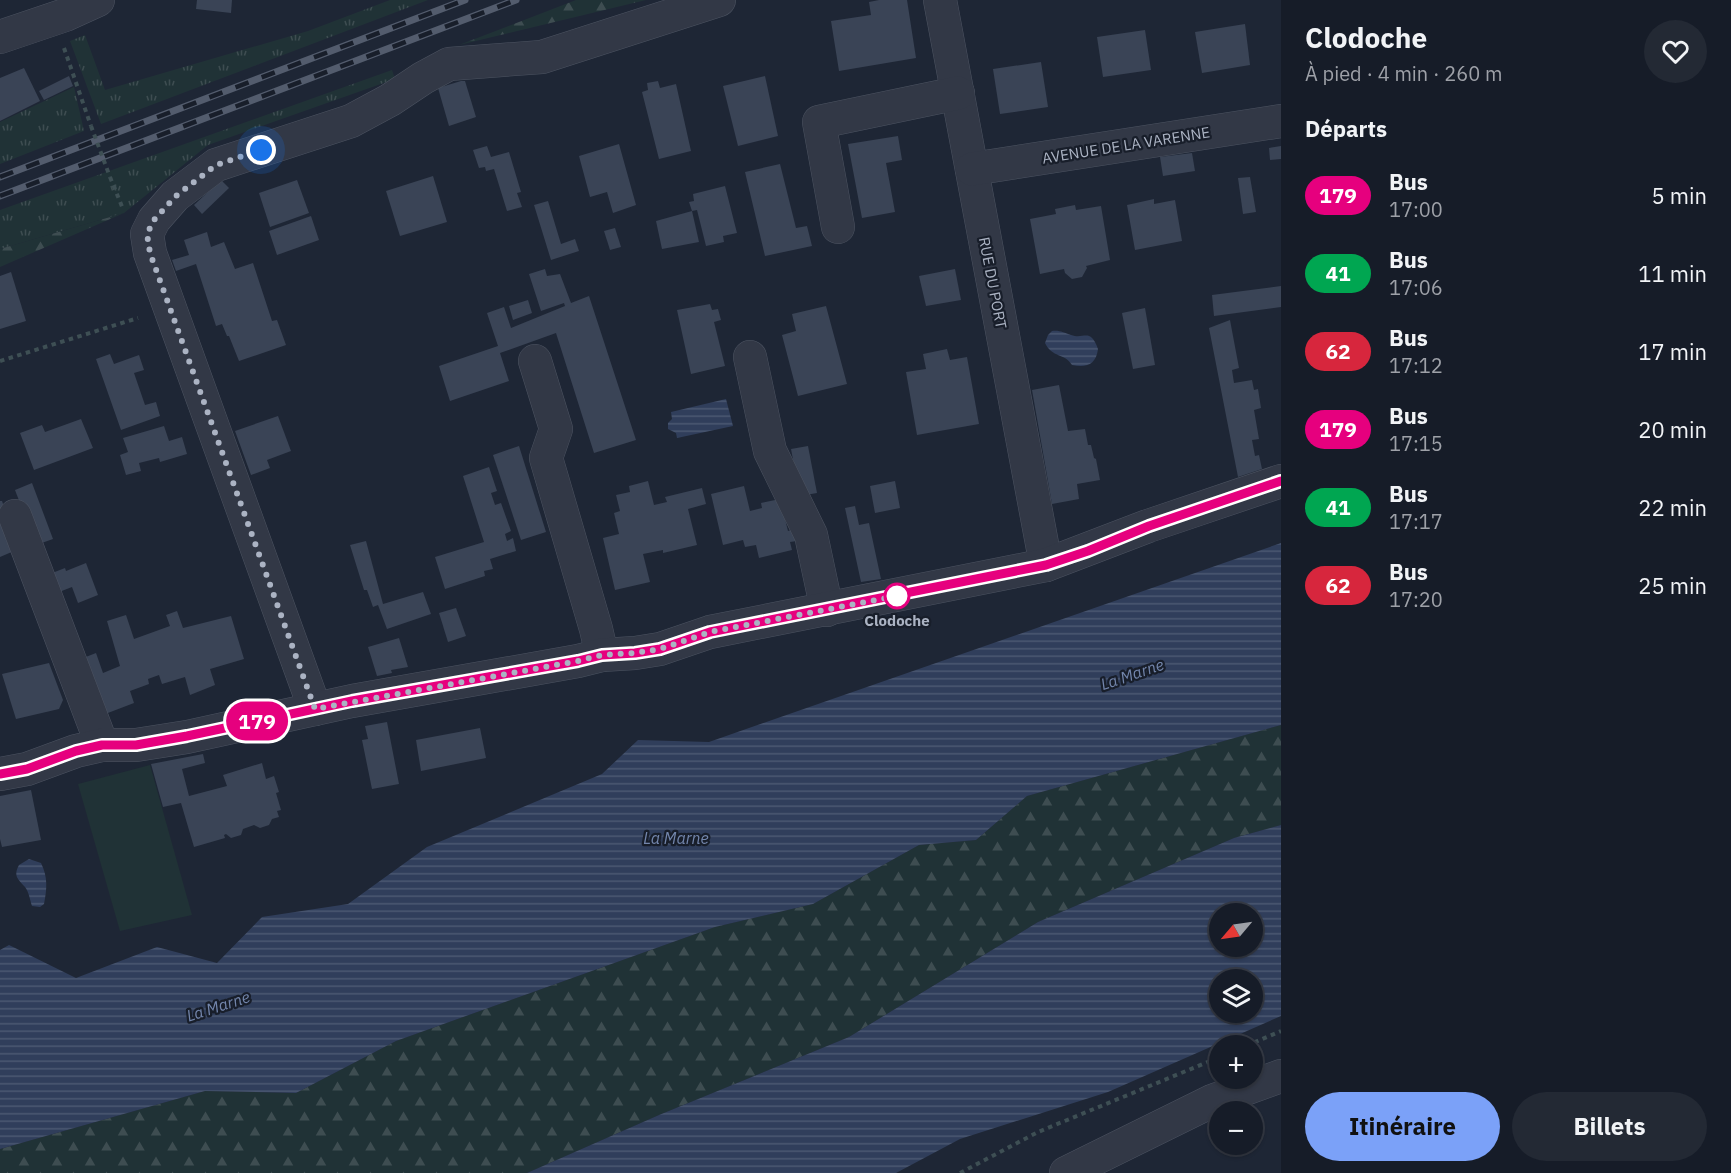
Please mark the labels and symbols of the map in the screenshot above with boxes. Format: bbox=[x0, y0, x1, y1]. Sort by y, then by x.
street label: AVENUE DE LA VARENNE bbox=[1041, 122, 1211, 168]
your location bbox=[246, 135, 276, 165]
street label: RUE DU PORT bbox=[975, 235, 1011, 331]
marker: Clodoche bbox=[884, 583, 910, 609]
place label: Clodoche bbox=[864, 611, 930, 630]
water label: La Marne bbox=[1098, 654, 1166, 694]
line badge: 179 bbox=[222, 702, 292, 740]
water label: La Marne bbox=[643, 828, 709, 848]
north arrow bbox=[1209, 903, 1263, 957]
water label: La Marne bbox=[184, 986, 252, 1026]

